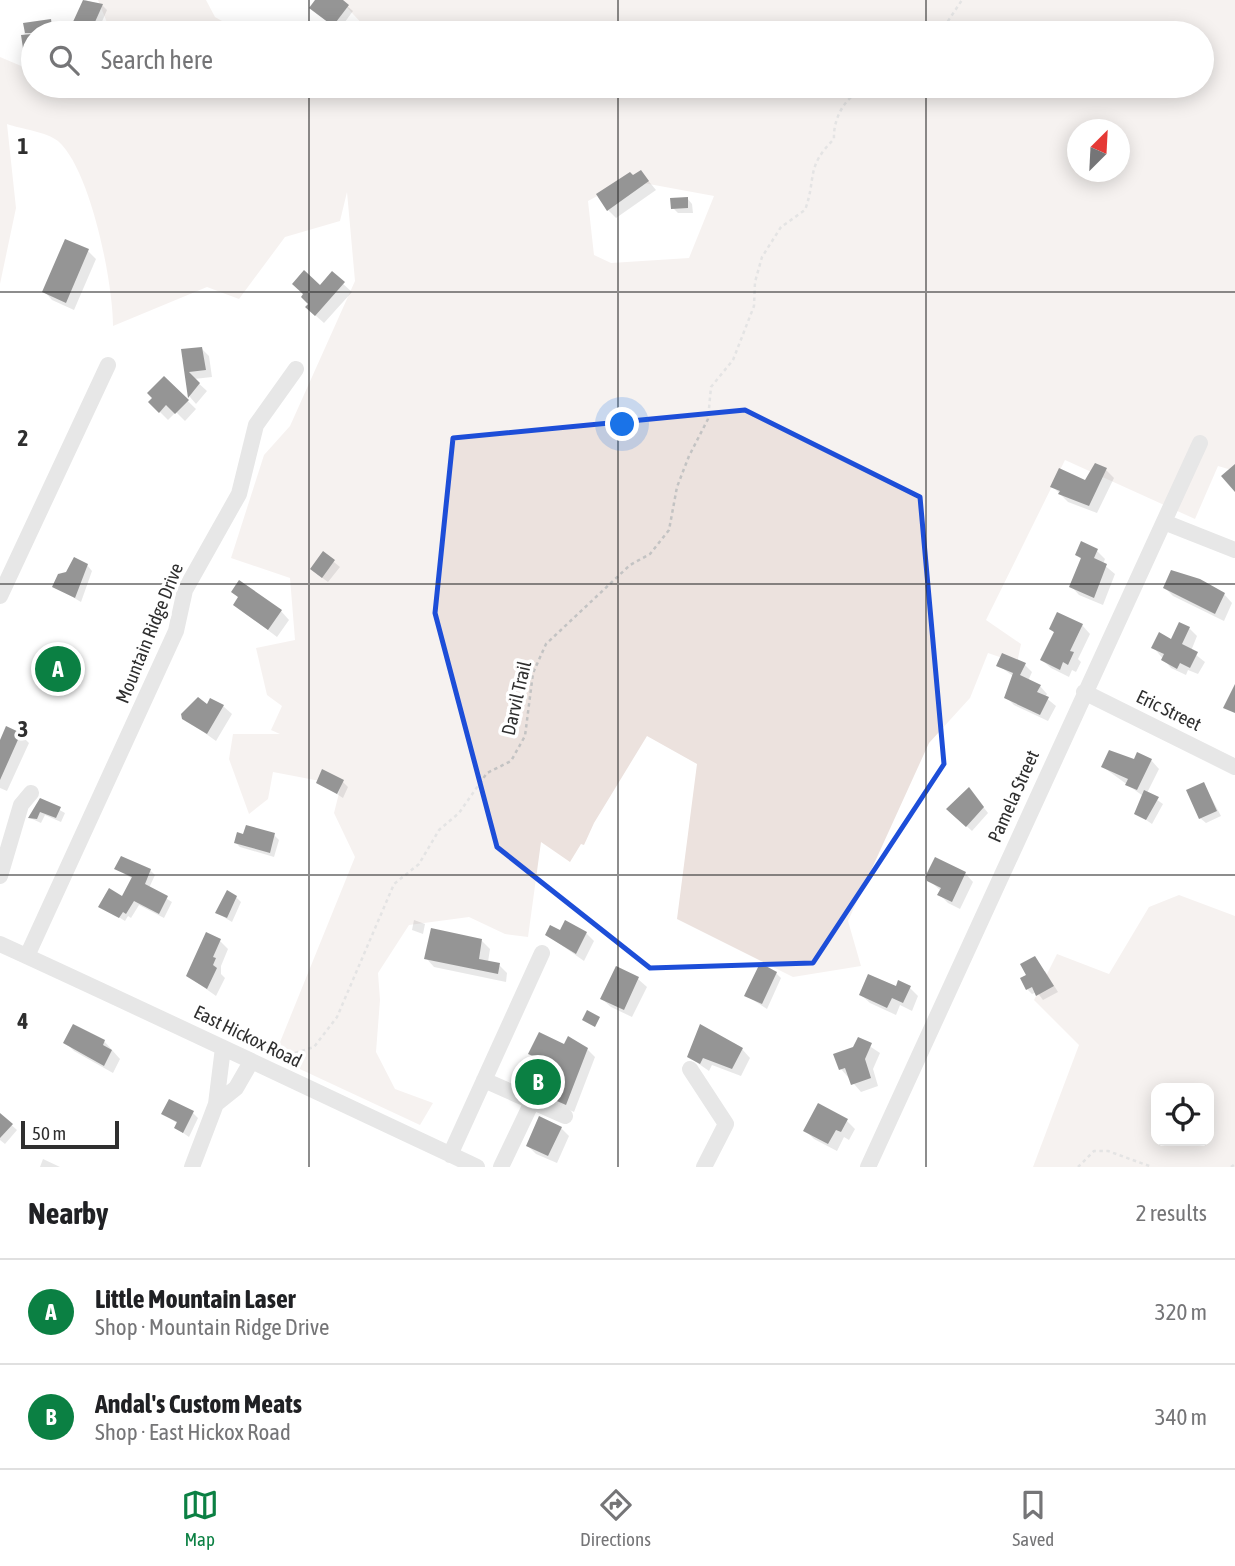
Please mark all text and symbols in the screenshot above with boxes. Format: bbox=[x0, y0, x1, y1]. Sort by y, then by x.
search box bbox=[21, 21, 1214, 98]
icon: search bbox=[45, 41, 83, 79]
text: Search here bbox=[101, 45, 213, 75]
north arrow bbox=[1067, 119, 1130, 182]
text: 1 bbox=[18, 133, 29, 159]
your location bbox=[605, 407, 639, 441]
text: 2 bbox=[18, 425, 28, 451]
street label: Mountain Ridge Drive bbox=[111, 560, 187, 706]
pin: A bbox=[35, 643, 81, 695]
street label: Darvil Trail bbox=[497, 659, 535, 737]
street label: Eric Street bbox=[1133, 685, 1205, 735]
text: 3 bbox=[18, 716, 28, 742]
street label: Pamela Street bbox=[983, 747, 1043, 845]
street label: East Hickox Road bbox=[190, 1000, 306, 1072]
text: 4 bbox=[17, 1008, 29, 1034]
pin: B bbox=[515, 1056, 561, 1108]
map controls bbox=[1151, 1083, 1214, 1146]
button: locate bbox=[1151, 1083, 1214, 1146]
scale bar bbox=[21, 1118, 119, 1150]
text: 50 m bbox=[32, 1122, 66, 1144]
text: Nearby bbox=[28, 1196, 108, 1230]
text: 2 results bbox=[1136, 1200, 1207, 1226]
text: Little Mountain Laser bbox=[95, 1284, 295, 1314]
text: A bbox=[45, 1299, 57, 1325]
text: 320 m bbox=[1155, 1299, 1207, 1325]
text: Shop · Mountain Ridge Drive bbox=[95, 1314, 330, 1340]
text: Andal's Custom Meats bbox=[95, 1389, 302, 1419]
text: B bbox=[46, 1404, 56, 1430]
text: 340 m bbox=[1155, 1404, 1207, 1430]
text: Shop · East Hickox Road bbox=[95, 1419, 291, 1445]
tab: Map bbox=[181, 1486, 219, 1550]
tab: Directions bbox=[580, 1486, 651, 1550]
tab: Saved bbox=[1012, 1486, 1054, 1550]

